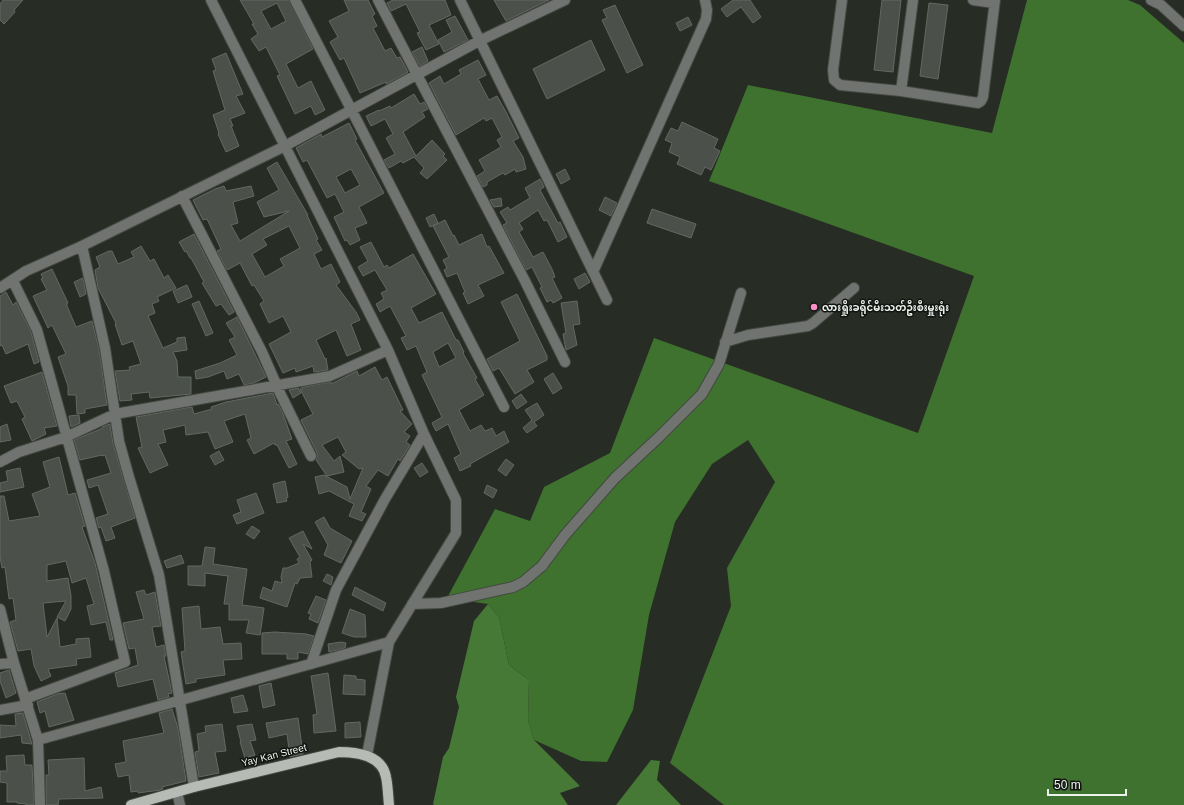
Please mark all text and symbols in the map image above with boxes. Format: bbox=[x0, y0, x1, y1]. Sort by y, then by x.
place label: လားရှိုးခရိုင်မီးသတ်ဦးစီးမှူးရုံး bbox=[822, 300, 949, 317]
marker: လားရှိုးခရိုင်မီးသတ်ဦးစီးမှူးရုံး bbox=[809, 302, 819, 312]
street label: Yay Kan Street bbox=[240, 742, 308, 768]
scale bar bbox=[1048, 771, 1126, 797]
text: 50 m bbox=[1054, 778, 1081, 792]

